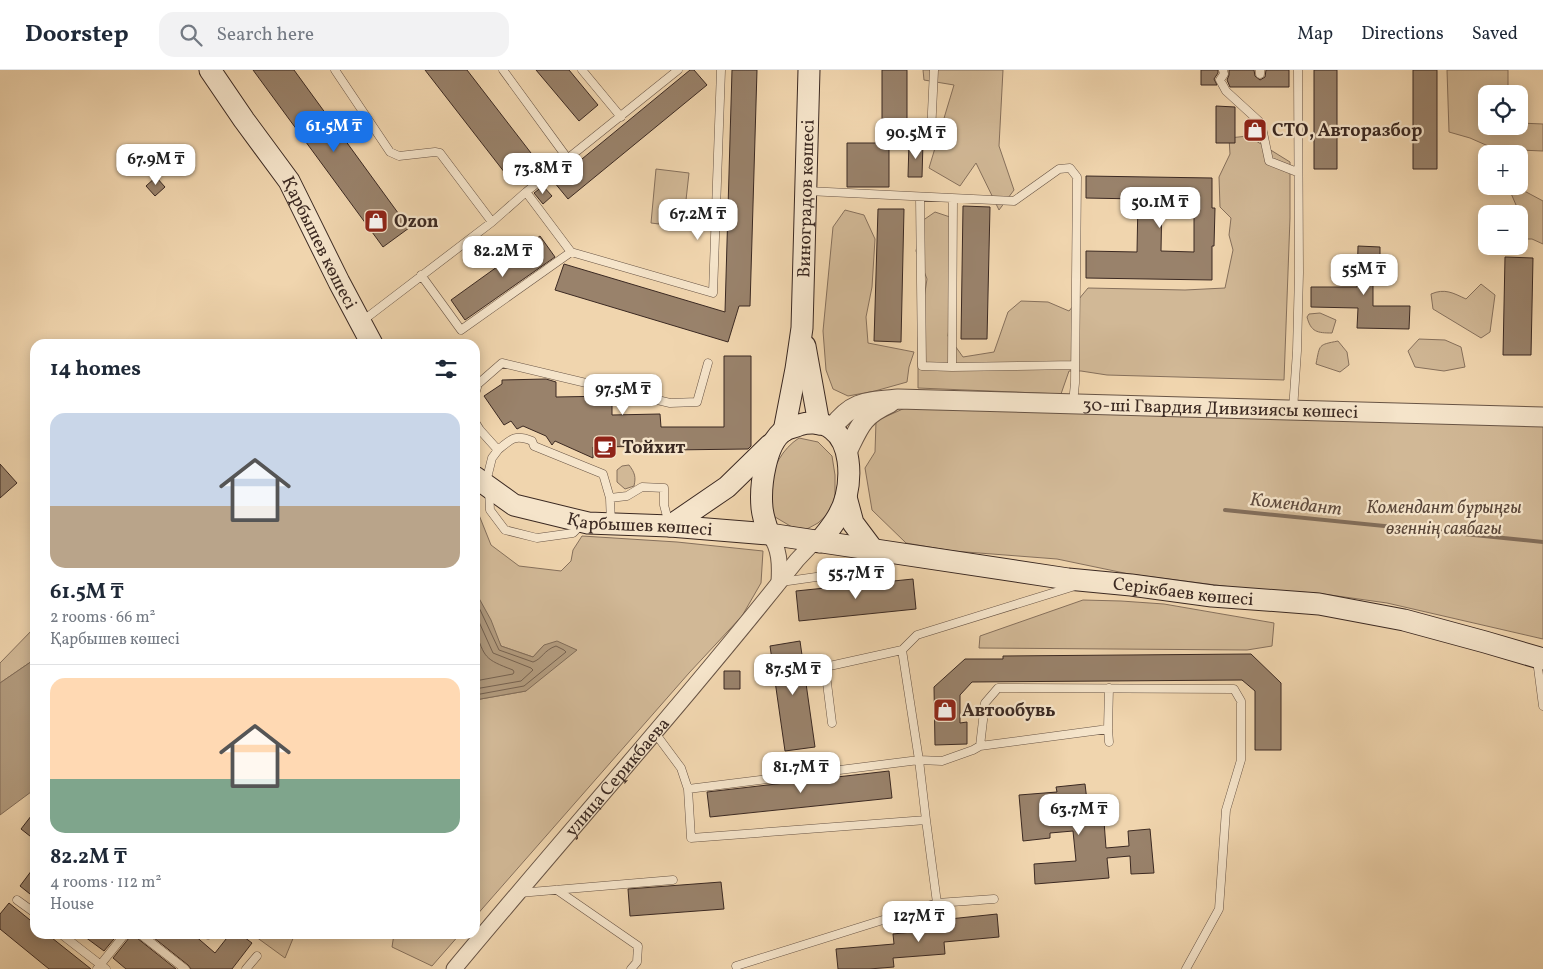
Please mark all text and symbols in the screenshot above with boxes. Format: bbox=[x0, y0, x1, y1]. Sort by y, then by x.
search box bbox=[159, 12, 509, 57]
text: Doorstep bbox=[25, 18, 129, 52]
icon: search bbox=[177, 21, 205, 49]
text: Search here bbox=[217, 22, 314, 48]
text: Map bbox=[1297, 22, 1333, 47]
text: Directions bbox=[1361, 22, 1444, 47]
text: Saved bbox=[1472, 22, 1518, 47]
map controls bbox=[1478, 85, 1528, 255]
button: locate bbox=[1478, 85, 1528, 135]
pin: 61.5M ₸ bbox=[288, 111, 380, 153]
text: 61.5M ₸ bbox=[306, 116, 362, 138]
shop icon: СТО, Авторазбор bbox=[1242, 117, 1268, 143]
pin: 90.5M ₸ bbox=[870, 118, 962, 160]
street label: Виноградов көшесі bbox=[792, 119, 822, 278]
place label: СТО, Авторазбор bbox=[1272, 119, 1422, 144]
text: 90.5M ₸ bbox=[886, 123, 946, 145]
pin: 67.9M ₸ bbox=[110, 144, 202, 186]
button: + bbox=[1478, 145, 1528, 195]
text: 67.9M ₸ bbox=[127, 149, 185, 171]
pin: 73.8M ₸ bbox=[497, 152, 589, 195]
text: 73.8M ₸ bbox=[514, 158, 572, 180]
street label: Қарбышев көшесі bbox=[275, 172, 362, 314]
pin: 50.1M ₸ bbox=[1114, 186, 1206, 229]
text: 50.1M ₸ bbox=[1131, 192, 1189, 214]
pin: 67.2M ₸ bbox=[652, 198, 744, 241]
text: 67.2M ₸ bbox=[670, 204, 726, 226]
button: − bbox=[1478, 205, 1528, 255]
shop icon: Ozon bbox=[363, 208, 389, 234]
place label: Ozon bbox=[394, 210, 439, 235]
pin: 82.2M ₸ bbox=[457, 236, 549, 278]
text: 82.2M ₸ bbox=[474, 241, 532, 263]
pin: 55M ₸ bbox=[1329, 254, 1399, 296]
text: 55M ₸ bbox=[1342, 259, 1386, 281]
text: 14 homes bbox=[50, 355, 141, 384]
icon: filters bbox=[432, 355, 460, 383]
pin: 97.5M ₸ bbox=[577, 374, 669, 416]
text: 97.5M ₸ bbox=[595, 379, 651, 401]
street label: 30-ші Гвардия Дивизиясы көшесі bbox=[1082, 393, 1359, 426]
cafe icon: Тойхит bbox=[592, 434, 618, 460]
place label: Тойхит bbox=[622, 436, 686, 461]
icon: home bbox=[210, 445, 300, 535]
water label: Комендант bbox=[1248, 487, 1343, 523]
park label: Комендант бұрыңғы өзеннің саябағы bbox=[1366, 496, 1522, 542]
street label: Қарбышев көшесі bbox=[564, 507, 714, 543]
pin: 55.7M ₸ bbox=[810, 558, 902, 600]
text: 55.7M ₸ bbox=[828, 563, 884, 585]
street label: Серікбаев көшесі bbox=[1112, 572, 1254, 613]
text: 61.5M ₸ bbox=[50, 578, 124, 607]
text: 2 rooms · 66 m² bbox=[50, 607, 156, 629]
text: Қарбышев көшесі bbox=[50, 629, 180, 651]
pin: 87.5M ₸ bbox=[747, 654, 839, 696]
text: 87.5M ₸ bbox=[765, 659, 821, 681]
shop icon: Автообувь bbox=[932, 697, 958, 723]
place label: Автообувь bbox=[962, 699, 1056, 724]
icon: home bbox=[210, 711, 300, 801]
street label: улица Серикбаева bbox=[560, 713, 676, 843]
pin: 81.7M ₸ bbox=[755, 752, 847, 794]
text: 81.7M ₸ bbox=[773, 757, 829, 779]
pin: 63.7M ₸ bbox=[1033, 794, 1125, 836]
text: 63.7M ₸ bbox=[1050, 799, 1108, 821]
text: 82.2M ₸ bbox=[50, 843, 127, 872]
text: 4 rooms · 112 m² bbox=[50, 872, 161, 894]
text: House bbox=[50, 894, 94, 916]
pin: 127M ₸ bbox=[878, 900, 960, 943]
text: 127M ₸ bbox=[893, 906, 945, 928]

